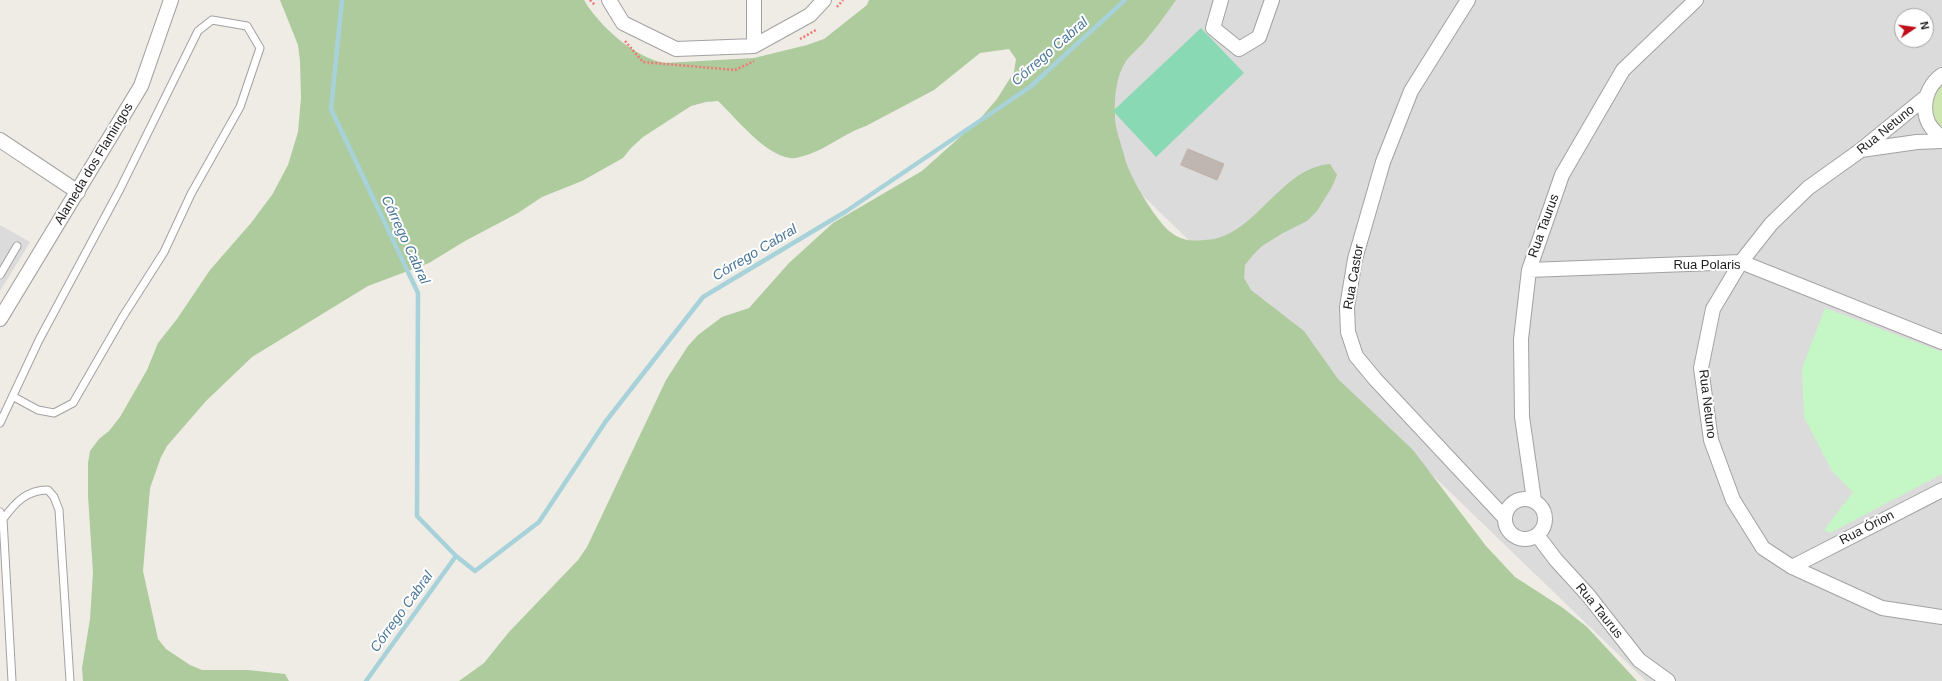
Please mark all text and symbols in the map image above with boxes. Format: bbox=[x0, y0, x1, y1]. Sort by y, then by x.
north arrow bbox=[1894, 8, 1934, 48]
water label: Córrego Cabral bbox=[1008, 14, 1092, 90]
text: N bbox=[1918, 20, 1931, 31]
street label: Alameda dos Flamingos bbox=[51, 100, 137, 228]
street label: Rua Netuno bbox=[1854, 102, 1918, 158]
street label: Rua Taurus bbox=[1525, 192, 1563, 260]
water label: Córrego Cabral bbox=[377, 193, 433, 287]
water label: Córrego Cabral bbox=[710, 221, 800, 285]
street label: Rua Castor bbox=[1341, 243, 1367, 311]
street label: Rua Polaris bbox=[1673, 257, 1741, 273]
street label: Rua Netuno bbox=[1695, 369, 1719, 439]
street label: Rua Órion bbox=[1837, 508, 1897, 548]
water label: Córrego Cabral bbox=[367, 568, 437, 656]
street label: Rua Taurus bbox=[1572, 580, 1626, 642]

